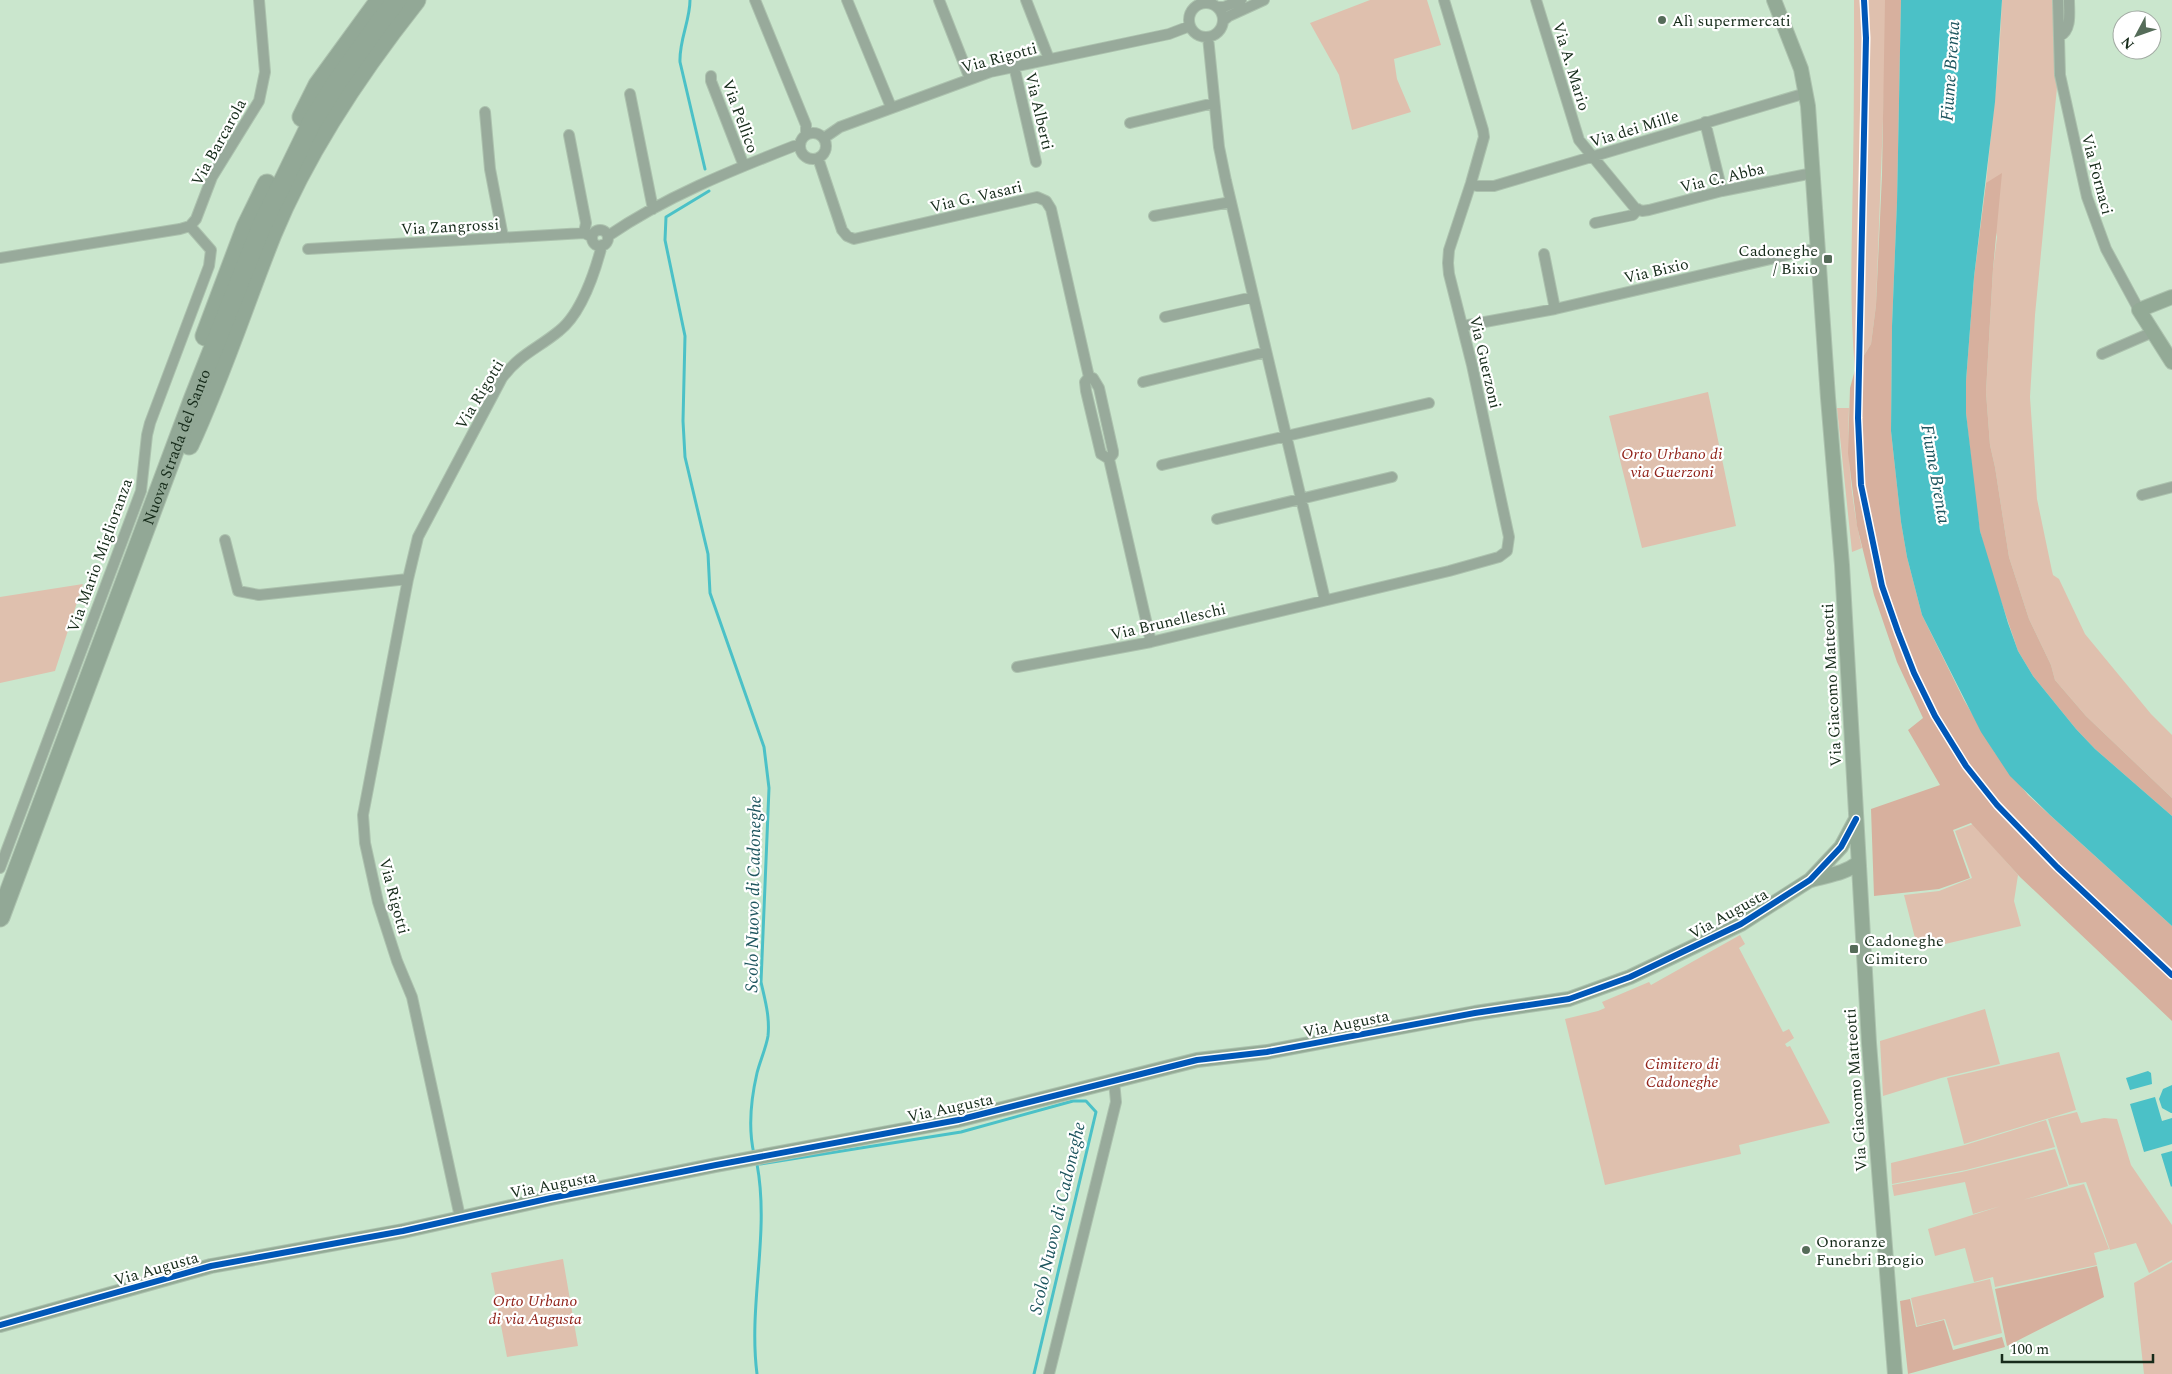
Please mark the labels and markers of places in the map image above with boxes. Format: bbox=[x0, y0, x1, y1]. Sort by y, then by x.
place label: Alì supermercati bbox=[1672, 9, 1791, 33]
marker: Alì supermercati bbox=[1656, 14, 1668, 26]
place label: Cadoneghe / Bixio bbox=[1738, 239, 1818, 281]
marker: Cadoneghe / Bixio bbox=[1822, 253, 1834, 265]
place label: Cadoneghe Cimitero bbox=[1864, 929, 1944, 971]
marker: Cadoneghe Cimitero bbox=[1848, 943, 1860, 955]
place label: Onoranze Funebri Brogio bbox=[1816, 1230, 1924, 1272]
marker: Onoranze Funebri Brogio bbox=[1800, 1244, 1812, 1256]

